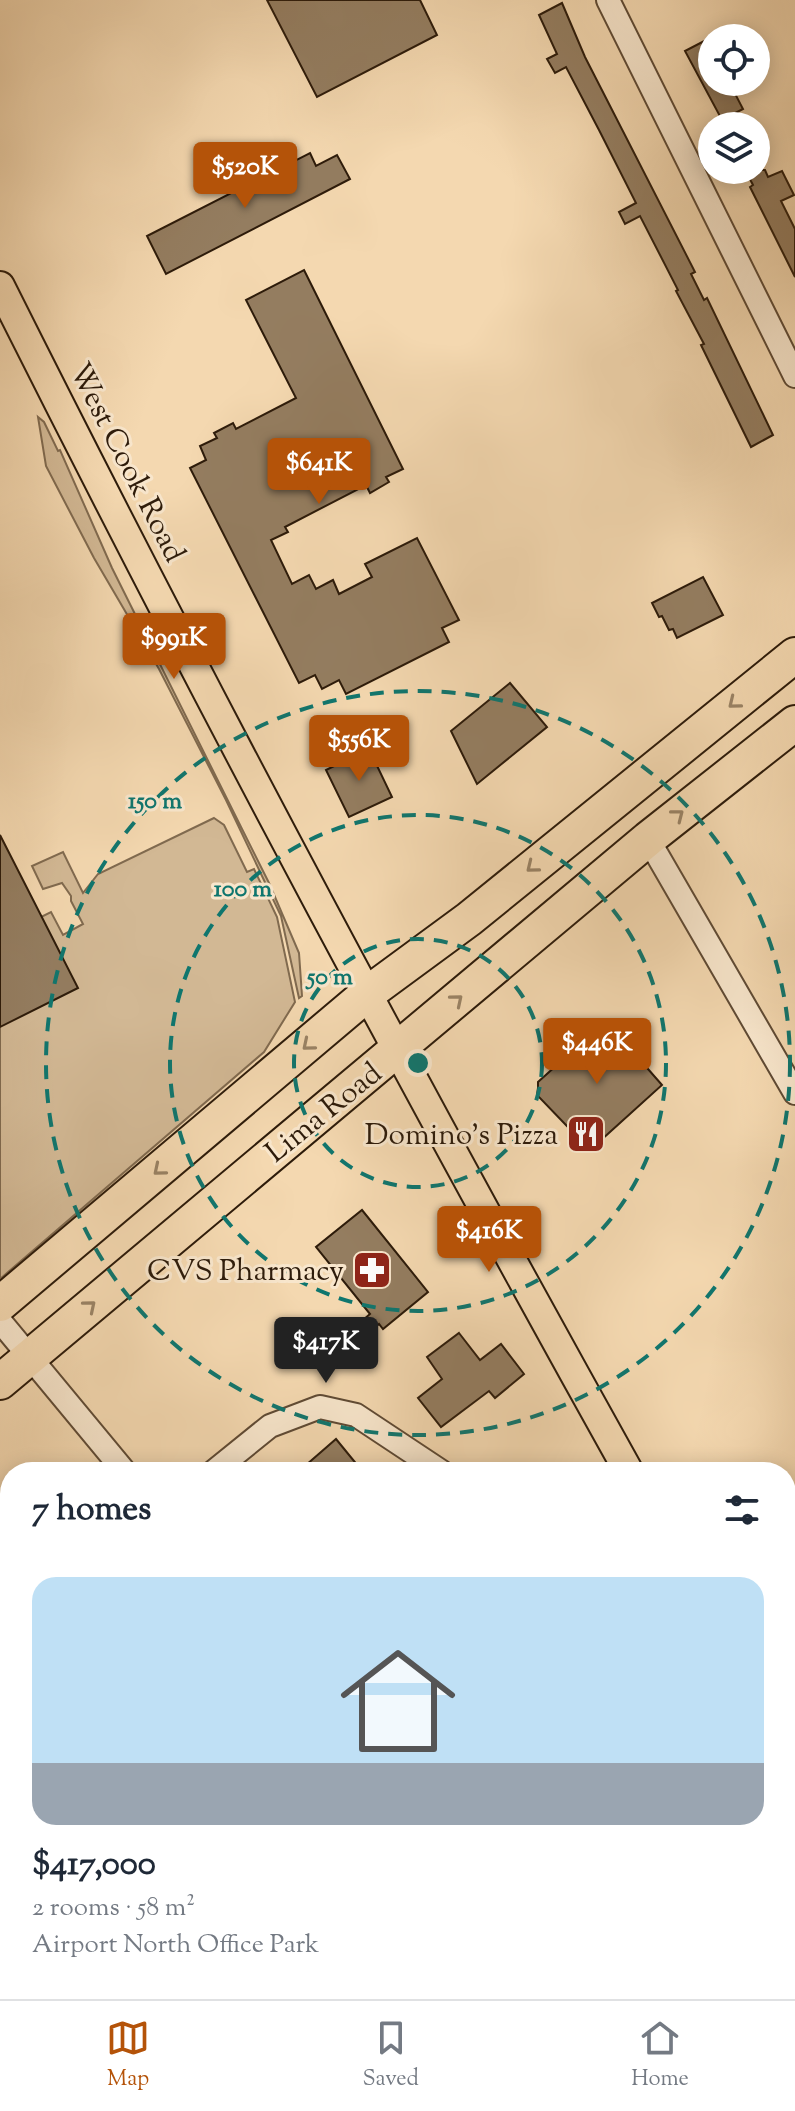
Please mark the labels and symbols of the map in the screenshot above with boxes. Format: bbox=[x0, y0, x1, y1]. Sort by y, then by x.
pin: $520K bbox=[189, 142, 301, 210]
street label: West Cook Road bbox=[57, 356, 195, 571]
pin: $641K bbox=[263, 438, 375, 506]
pin: $991K bbox=[118, 613, 230, 681]
one-way arrow bbox=[729, 693, 743, 708]
pin: $556K bbox=[303, 715, 415, 783]
text: 150 m bbox=[128, 785, 182, 819]
one-way arrow bbox=[669, 811, 684, 825]
one-way arrow bbox=[527, 858, 542, 872]
text: 100 m bbox=[214, 873, 272, 907]
text: 50 m bbox=[305, 961, 353, 995]
one-way arrow bbox=[448, 996, 463, 1010]
pin: $446K bbox=[541, 1018, 653, 1086]
one-way arrow bbox=[302, 1035, 317, 1050]
centre of rings bbox=[404, 1049, 432, 1077]
street label: Lima Road bbox=[257, 1053, 392, 1174]
restaurant icon: Domino's Pizza bbox=[565, 1113, 607, 1155]
place label: Domino's Pizza bbox=[365, 1115, 558, 1158]
one-way arrow bbox=[154, 1160, 169, 1175]
pin: $416K bbox=[433, 1206, 545, 1274]
pharmacy icon: CVS Pharmacy bbox=[351, 1249, 393, 1291]
place label: CVS Pharmacy bbox=[147, 1251, 344, 1294]
one-way arrow bbox=[81, 1301, 95, 1316]
pin: $417K bbox=[270, 1317, 382, 1385]

